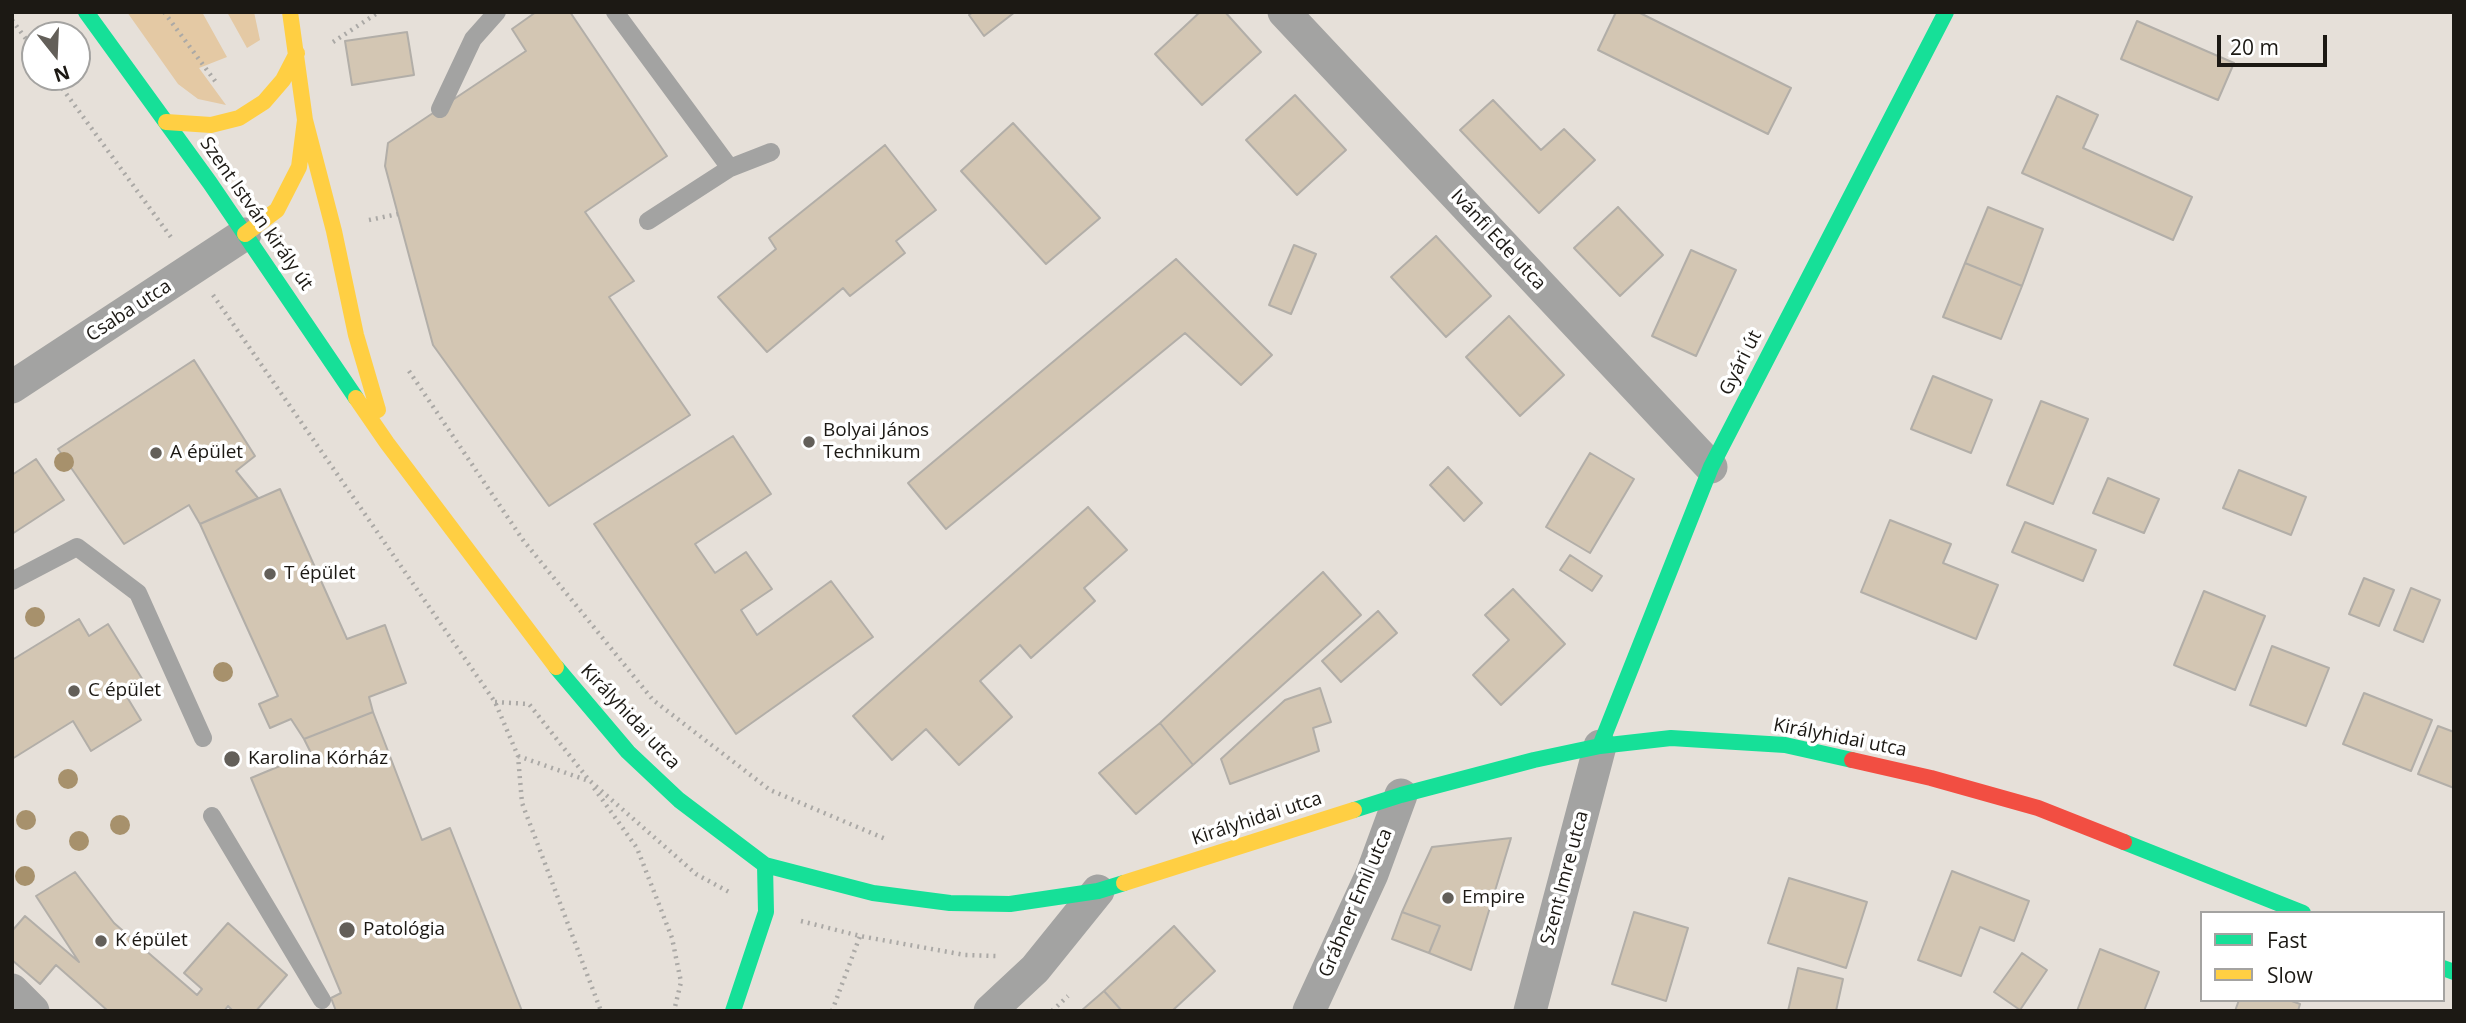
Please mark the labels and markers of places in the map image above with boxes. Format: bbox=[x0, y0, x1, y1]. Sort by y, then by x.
place label: Bolyai János Technikum bbox=[823, 420, 929, 464]
marker: Bolyai János Technikum bbox=[801, 434, 817, 450]
place label: A épület bbox=[170, 442, 243, 464]
marker: A épület bbox=[148, 445, 164, 461]
place label: T épület bbox=[284, 563, 356, 585]
marker: T épület bbox=[262, 566, 278, 582]
place label: C épület bbox=[88, 680, 161, 702]
marker: C épület bbox=[66, 683, 82, 699]
place label: Karolina Kórház bbox=[248, 748, 388, 770]
marker: Karolina Kórház bbox=[222, 749, 242, 769]
place label: Empire bbox=[1462, 887, 1525, 909]
marker: Empire bbox=[1440, 890, 1456, 906]
place label: Patológia bbox=[363, 919, 445, 941]
marker: Patológia bbox=[337, 920, 357, 940]
place label: K épület bbox=[115, 930, 188, 952]
marker: K épület bbox=[93, 933, 109, 949]

